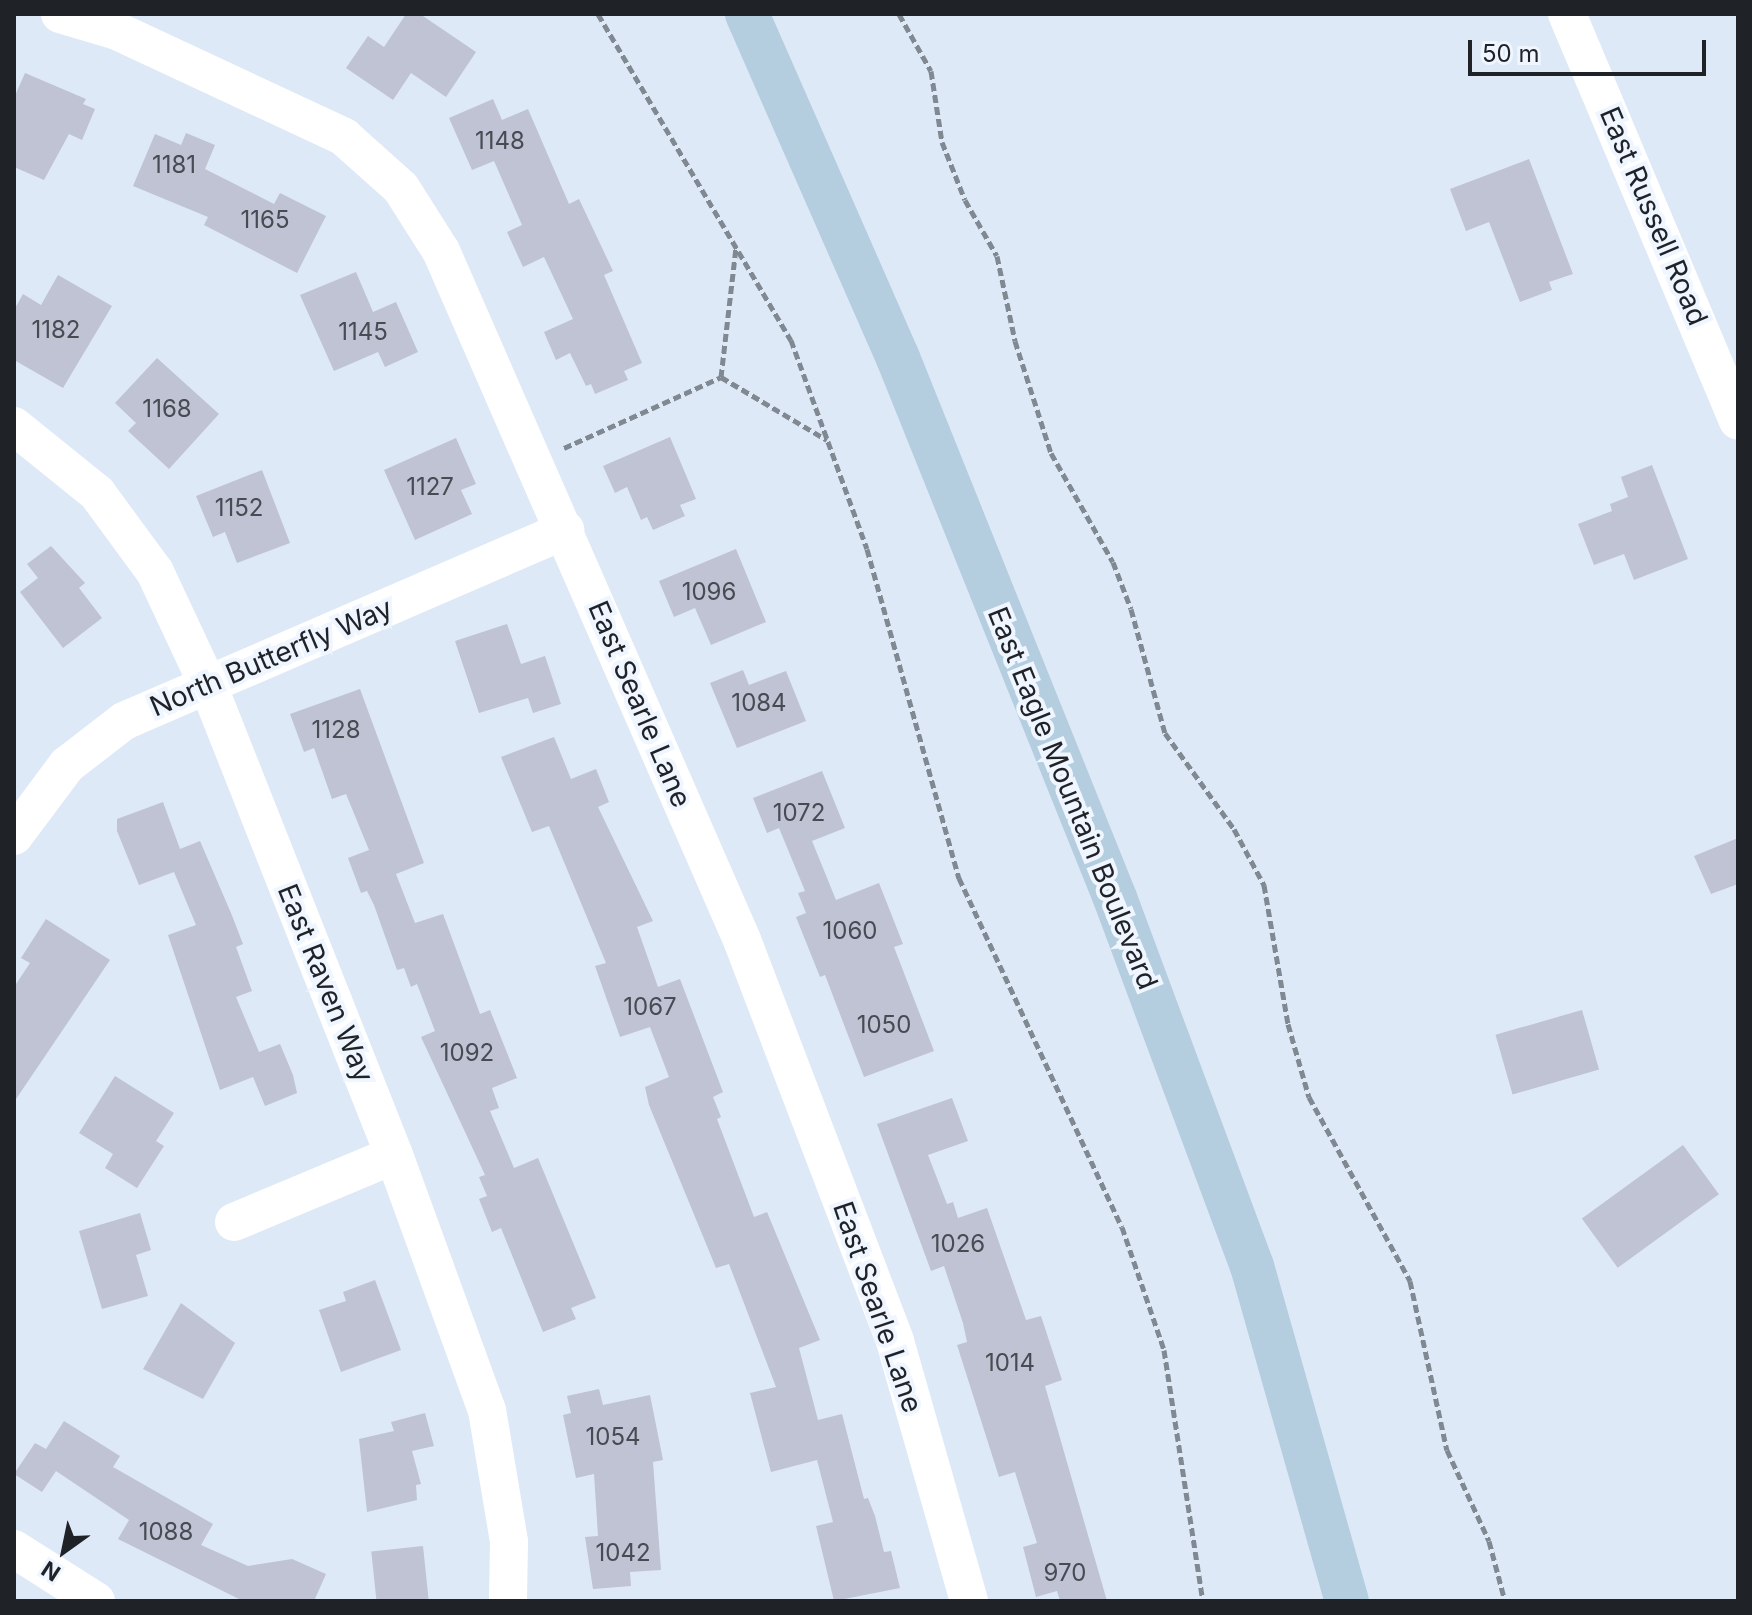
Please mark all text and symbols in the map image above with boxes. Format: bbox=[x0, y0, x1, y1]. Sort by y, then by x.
scale bar bbox=[1472, 24, 1710, 74]
text: 50 m bbox=[1482, 39, 1540, 68]
street label: East Russell Road bbox=[1593, 102, 1715, 330]
house number: 1148 bbox=[475, 127, 525, 155]
house number: 1181 bbox=[152, 151, 196, 179]
house number: 1165 bbox=[241, 206, 289, 234]
house number: 1182 bbox=[31, 316, 81, 344]
house number: 1145 bbox=[338, 318, 388, 346]
house number: 1168 bbox=[142, 395, 192, 423]
house number: 1127 bbox=[406, 473, 454, 501]
house number: 1152 bbox=[215, 494, 263, 522]
house number: 1096 bbox=[682, 578, 736, 606]
street label: North Butterfly Way bbox=[145, 591, 397, 723]
street label: East Searle Lane bbox=[581, 596, 699, 812]
street label: East Eagle Mountain Boulevard bbox=[981, 602, 1165, 994]
house number: 1084 bbox=[731, 689, 787, 717]
house number: 1128 bbox=[311, 716, 361, 744]
house number: 1072 bbox=[773, 799, 825, 827]
street label: East Raven Way bbox=[271, 879, 381, 1087]
house number: 1060 bbox=[823, 917, 877, 945]
house number: 1067 bbox=[623, 993, 677, 1021]
house number: 1050 bbox=[857, 1011, 911, 1039]
house number: 1092 bbox=[440, 1039, 494, 1067]
street label: East Searle Lane bbox=[826, 1197, 930, 1417]
house number: 1026 bbox=[931, 1230, 985, 1258]
house number: 1014 bbox=[985, 1349, 1035, 1377]
house number: 1054 bbox=[586, 1423, 640, 1451]
north arrow bbox=[24, 1511, 104, 1591]
house number: 1088 bbox=[139, 1518, 193, 1546]
house number: 1042 bbox=[595, 1539, 651, 1567]
text: N bbox=[37, 1556, 65, 1587]
house number: 970 bbox=[1044, 1559, 1086, 1587]

